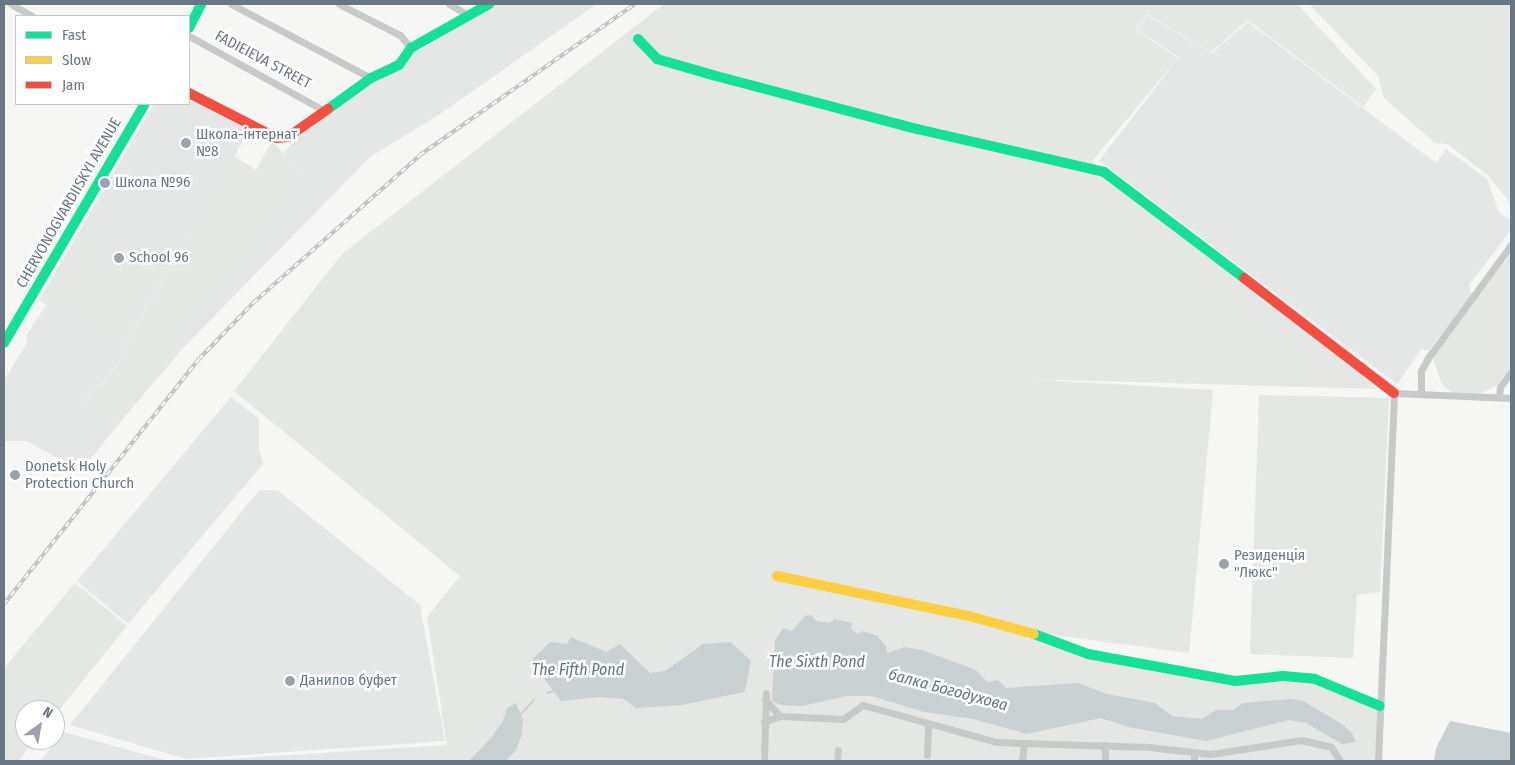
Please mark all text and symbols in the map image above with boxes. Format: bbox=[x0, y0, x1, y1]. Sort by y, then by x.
legend bbox=[15, 15, 190, 105]
text: Fast bbox=[62, 26, 86, 44]
street label: FADIEIEVA STREET bbox=[212, 27, 314, 93]
text: Slow bbox=[62, 51, 91, 69]
text: Jam bbox=[62, 76, 85, 94]
street label: CHERVONOGVARDIISKYI AVENUE bbox=[13, 115, 125, 291]
place label: Школа-інтернат №8 bbox=[196, 125, 297, 160]
marker: Школа-інтернат №8 bbox=[180, 137, 192, 149]
place label: Школа №96 bbox=[115, 174, 190, 192]
marker: Школа №96 bbox=[99, 177, 111, 189]
place label: School 96 bbox=[129, 249, 189, 267]
marker: School 96 bbox=[113, 252, 125, 264]
place label: Donetsk Holy Protection Church bbox=[25, 457, 134, 492]
marker: Donetsk Holy Protection Church bbox=[9, 469, 21, 481]
place label: Резиденція "Люкс" bbox=[1234, 546, 1305, 581]
marker: Резиденція "Люкс" bbox=[1218, 558, 1230, 570]
water label: The Sixth Pond bbox=[769, 652, 865, 672]
water label: The Fifth Pond bbox=[532, 660, 624, 680]
water label: балка Богодухова bbox=[886, 665, 1010, 715]
place label: Данилов буфет bbox=[300, 672, 397, 690]
marker: Данилов буфет bbox=[284, 675, 296, 687]
north arrow bbox=[15, 700, 65, 750]
text: N bbox=[40, 703, 56, 722]

